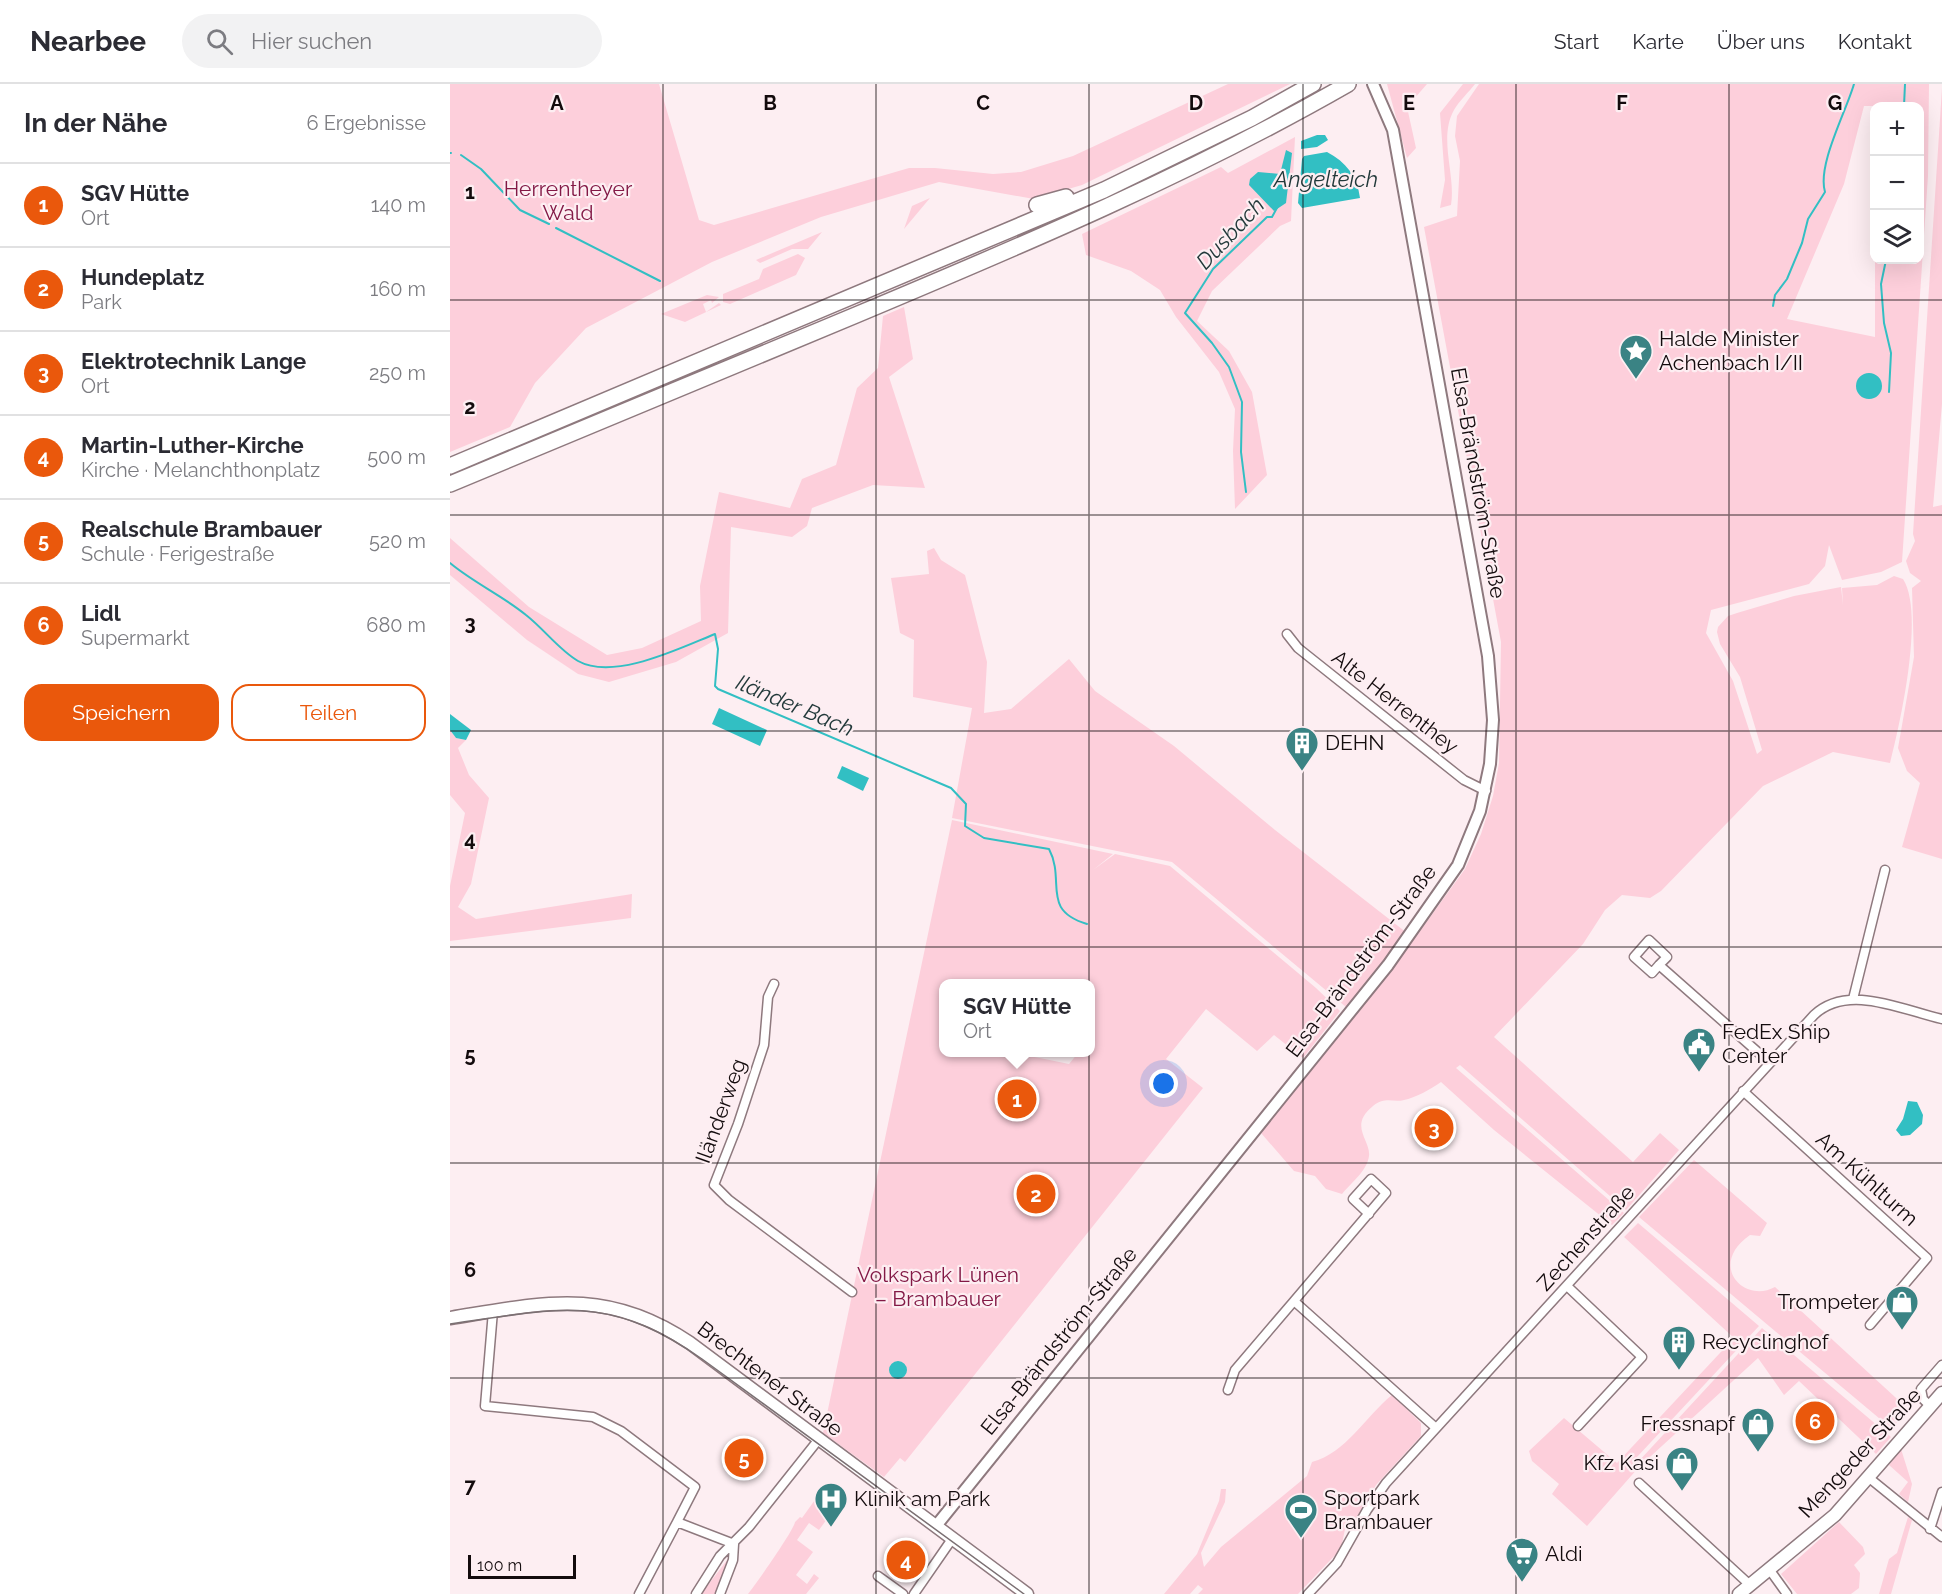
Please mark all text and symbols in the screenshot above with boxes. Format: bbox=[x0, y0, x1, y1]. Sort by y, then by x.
search box bbox=[182, 14, 602, 68]
text: Nearbee bbox=[30, 25, 146, 58]
icon: search bbox=[203, 25, 236, 58]
text: Hier suchen bbox=[251, 28, 372, 54]
text: Start bbox=[1554, 29, 1599, 54]
text: Karte bbox=[1632, 29, 1684, 54]
text: Über uns bbox=[1717, 29, 1805, 54]
text: Kontakt bbox=[1838, 29, 1912, 54]
text: A bbox=[550, 91, 564, 115]
text: B bbox=[763, 91, 777, 115]
text: C bbox=[976, 91, 990, 115]
text: D bbox=[1189, 91, 1203, 115]
text: E bbox=[1403, 91, 1415, 115]
text: F bbox=[1616, 91, 1628, 115]
text: G bbox=[1828, 91, 1842, 115]
map controls bbox=[1870, 102, 1924, 264]
button: + bbox=[1870, 102, 1924, 156]
text: In der Nähe bbox=[24, 108, 167, 138]
text: 6 Ergebnisse bbox=[307, 111, 426, 135]
button: − bbox=[1870, 156, 1924, 210]
water label: Angelteich bbox=[1273, 166, 1378, 192]
park label: Herrentheyer Wald bbox=[504, 176, 633, 225]
text: SGV Hütte bbox=[81, 180, 189, 206]
text: 1 bbox=[465, 180, 475, 204]
water label: Dusbach bbox=[1190, 192, 1270, 274]
text: 1 bbox=[39, 193, 48, 217]
text: 140 m bbox=[371, 193, 426, 217]
text: Ort bbox=[81, 206, 110, 230]
button: layers bbox=[1870, 210, 1924, 264]
text: Hundeplatz bbox=[81, 264, 204, 290]
text: 2 bbox=[38, 277, 49, 301]
text: 160 m bbox=[370, 277, 426, 301]
text: Park bbox=[81, 290, 122, 314]
place label: Halde Minister Achenbach I/II bbox=[1659, 326, 1803, 375]
place icon: Halde Minister Achenbach I/II bbox=[1618, 333, 1654, 380]
text: Elektrotechnik Lange bbox=[81, 348, 306, 374]
text: 3 bbox=[38, 361, 49, 385]
text: 250 m bbox=[369, 361, 426, 385]
street label: Elsa-Brändström-Straße bbox=[1446, 365, 1511, 600]
text: Ort bbox=[81, 374, 110, 398]
text: 2 bbox=[464, 395, 476, 419]
text: Martin-Luther-Kirche bbox=[81, 432, 304, 458]
text: 4 bbox=[38, 445, 49, 469]
text: 500 m bbox=[367, 445, 426, 469]
text: Kirche · Melanchthonplatz bbox=[81, 458, 320, 482]
text: Realschule Brambauer bbox=[81, 516, 322, 542]
text: 5 bbox=[38, 529, 49, 553]
text: 520 m bbox=[369, 529, 426, 553]
text: Schule · Ferigestraße bbox=[81, 542, 274, 566]
text: Lidl bbox=[81, 600, 121, 626]
text: 3 bbox=[464, 611, 476, 635]
text: 6 bbox=[37, 613, 50, 637]
text: 680 m bbox=[366, 613, 426, 637]
text: Supermarkt bbox=[81, 626, 190, 650]
street label: Alte Herrenthey bbox=[1327, 644, 1464, 759]
water label: Iländer Bach bbox=[732, 669, 858, 741]
button: Speichern bbox=[24, 684, 219, 741]
button: Teilen bbox=[231, 684, 426, 741]
building icon: DEHN bbox=[1284, 725, 1320, 772]
place label: DEHN bbox=[1325, 730, 1385, 755]
text: 4 bbox=[464, 827, 476, 851]
street label: Elsa-Brändström-Straße bbox=[1280, 860, 1441, 1062]
popup bbox=[939, 979, 1095, 1057]
text: SGV Hütte bbox=[963, 993, 1071, 1019]
text: Ort bbox=[963, 1019, 992, 1043]
place label: FedEx Ship Center bbox=[1722, 1019, 1830, 1068]
public building icon: FedEx Ship Center bbox=[1681, 1026, 1717, 1073]
text: 5 bbox=[464, 1043, 476, 1067]
street label: Iländerweg bbox=[690, 1055, 751, 1166]
your location bbox=[1149, 1069, 1178, 1098]
pin: 1 bbox=[998, 1076, 1036, 1122]
pin: 3 bbox=[1414, 1106, 1454, 1150]
street label: Am Kühlturm bbox=[1811, 1126, 1923, 1231]
pin: 2 bbox=[1016, 1172, 1056, 1216]
street label: Zechenstraße bbox=[1532, 1180, 1640, 1296]
street label: Elsa-Brändström-Straße bbox=[975, 1242, 1142, 1440]
text: 6 bbox=[464, 1258, 476, 1282]
park label: Volkspark Lünen – Brambauer bbox=[857, 1262, 1019, 1311]
shop icon: Trompeter bbox=[1884, 1284, 1920, 1331]
place label: Trompeter bbox=[1778, 1289, 1880, 1314]
street label: Brechtener Straße bbox=[693, 1316, 848, 1441]
building icon: Recyclinghof bbox=[1661, 1324, 1697, 1371]
place label: Recyclinghof bbox=[1702, 1329, 1830, 1354]
street label: Mengeder Straße bbox=[1793, 1383, 1926, 1523]
pin: 6 bbox=[1796, 1398, 1834, 1444]
shop icon: Fressnapf bbox=[1740, 1406, 1776, 1453]
place label: Fressnapf bbox=[1640, 1411, 1736, 1436]
pin: 5 bbox=[724, 1436, 764, 1480]
shop icon: Kfz Kasi bbox=[1664, 1445, 1700, 1492]
place label: Kfz Kasi bbox=[1583, 1450, 1659, 1475]
text: 7 bbox=[464, 1474, 476, 1498]
hospital icon: Klinik am Park bbox=[813, 1481, 849, 1528]
place label: Sportpark Brambauer bbox=[1324, 1485, 1433, 1534]
place label: Klinik am Park bbox=[854, 1486, 990, 1511]
sports icon: Sportpark Brambauer bbox=[1283, 1492, 1319, 1539]
supermarket icon: Aldi bbox=[1504, 1536, 1540, 1583]
pin: 4 bbox=[886, 1538, 926, 1582]
place label: Aldi bbox=[1545, 1541, 1583, 1566]
scale bar bbox=[468, 1552, 576, 1580]
text: 100 m bbox=[477, 1556, 522, 1575]

